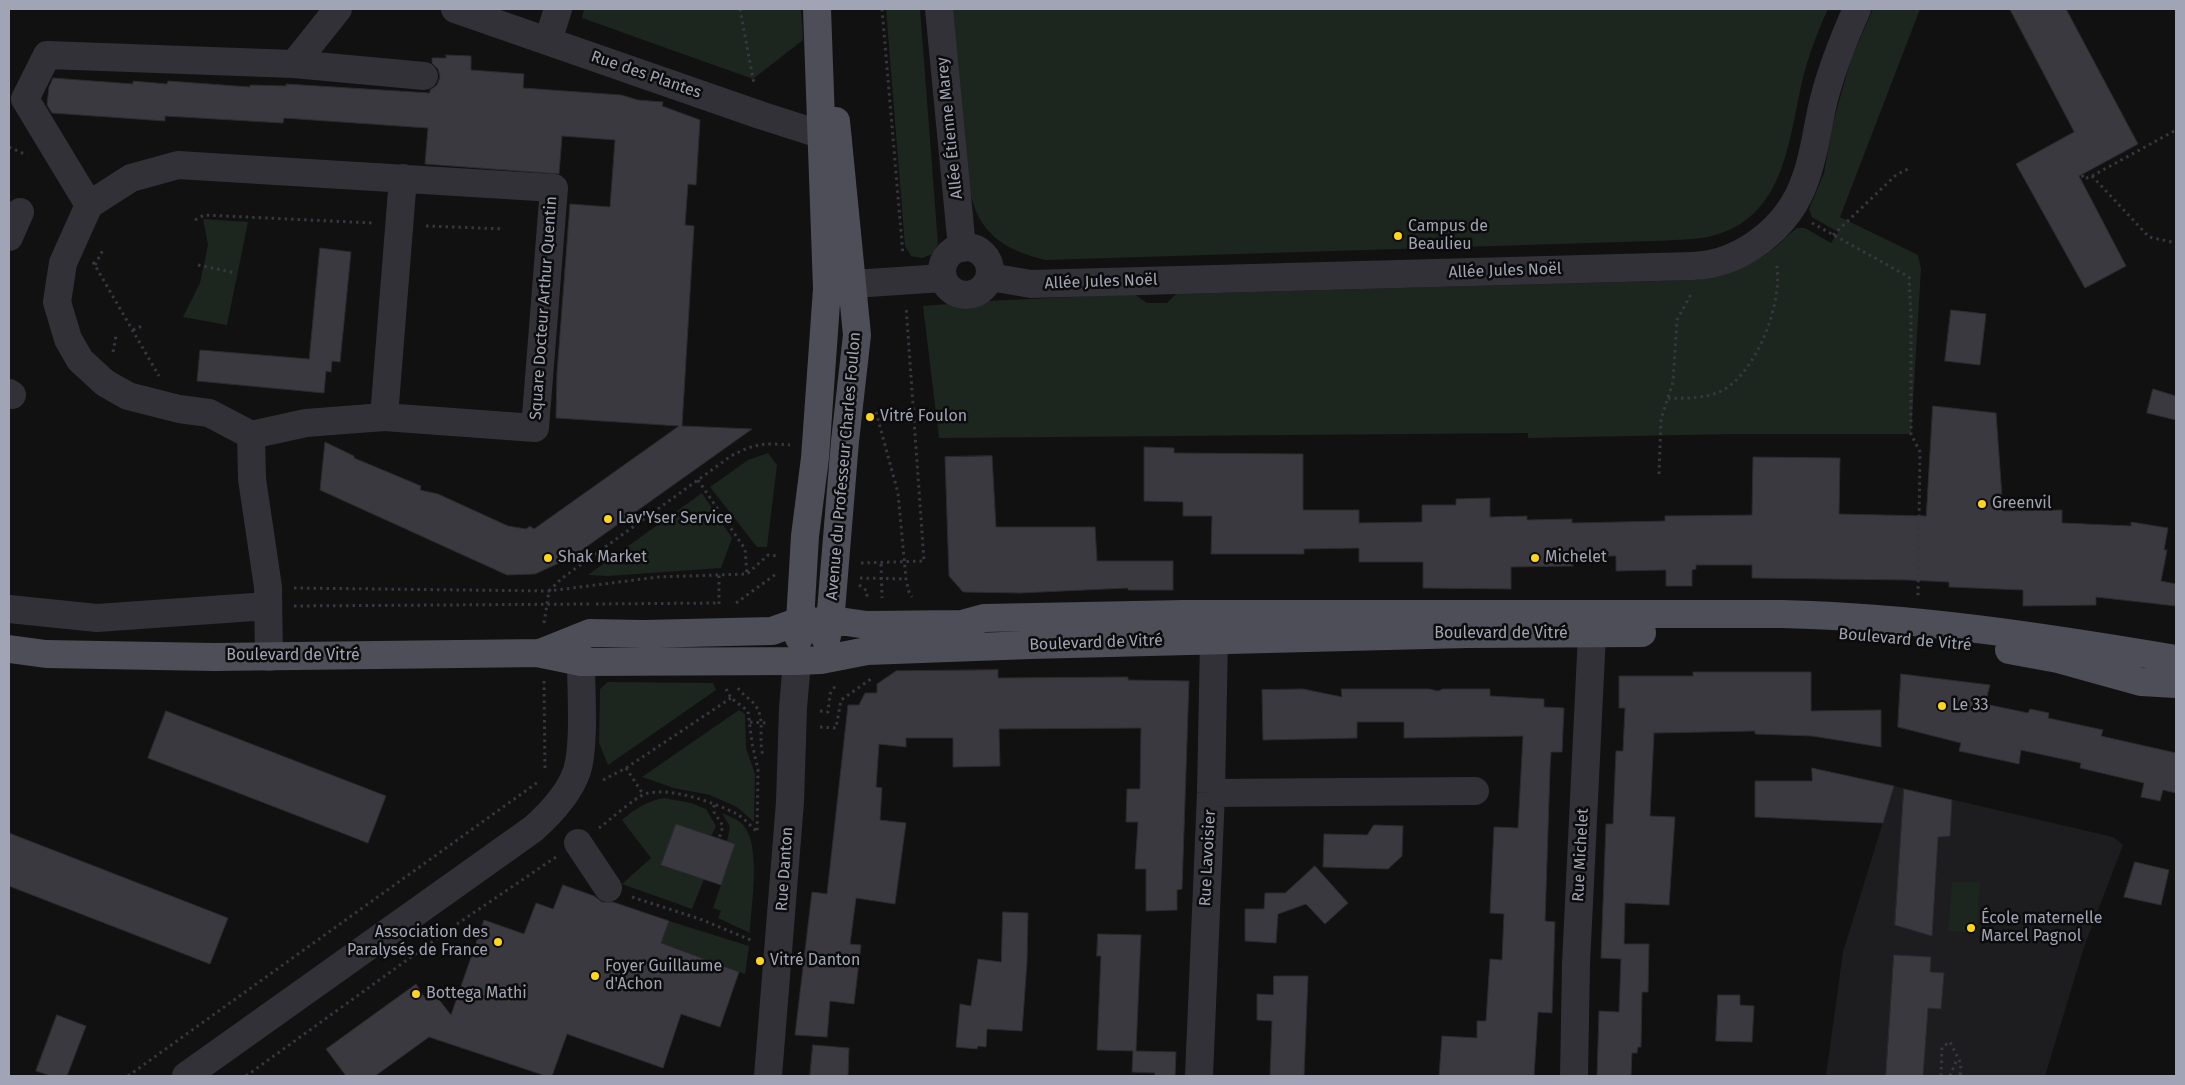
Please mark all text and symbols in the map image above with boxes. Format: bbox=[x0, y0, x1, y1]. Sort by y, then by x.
street label: Rue des Plantes bbox=[588, 47, 704, 103]
street label: Allée Étienne Marey bbox=[933, 56, 967, 200]
street label: Square Docteur Arthur Quentin bbox=[527, 195, 561, 421]
place label: Campus de Beaulieu bbox=[1408, 217, 1488, 255]
marker: Campus de Beaulieu bbox=[1392, 230, 1404, 242]
street label: Allée Jules Noël bbox=[1448, 259, 1562, 283]
street label: Allée Jules Noël bbox=[1044, 270, 1158, 294]
street label: Avenue du Professeur Charles Foulon bbox=[823, 331, 865, 601]
place label: Vitré Foulon bbox=[880, 407, 967, 427]
marker: Vitré Foulon bbox=[864, 411, 876, 423]
place label: Greenvil bbox=[1992, 494, 2052, 514]
marker: Greenvil bbox=[1976, 498, 1988, 510]
place label: Lav'Yser Service bbox=[618, 509, 732, 529]
marker: Lav'Yser Service bbox=[602, 513, 614, 525]
place label: Shak Market bbox=[558, 548, 647, 568]
place label: Michelet bbox=[1545, 548, 1607, 568]
marker: Shak Market bbox=[542, 552, 554, 564]
marker: Michelet bbox=[1529, 552, 1541, 564]
street label: Boulevard de Vitré bbox=[1434, 624, 1568, 644]
street label: Boulevard de Vitré bbox=[1838, 625, 1972, 655]
street label: Boulevard de Vitré bbox=[1029, 631, 1163, 655]
street label: Boulevard de Vitré bbox=[226, 646, 360, 666]
place label: Le 33 bbox=[1952, 696, 1988, 716]
marker: Le 33 bbox=[1936, 700, 1948, 712]
street label: Rue Michelet bbox=[1569, 808, 1593, 902]
street label: Rue Lavoisier bbox=[1196, 809, 1220, 907]
street label: Rue Danton bbox=[772, 826, 798, 912]
place label: École maternelle Marcel Pagnol bbox=[1981, 909, 2102, 947]
marker: École maternelle Marcel Pagnol bbox=[1965, 922, 1977, 934]
place label: Association des Paralysés de France bbox=[347, 923, 488, 961]
marker: Association des Paralysés de France bbox=[492, 936, 504, 948]
place label: Vitré Danton bbox=[770, 951, 860, 971]
marker: Vitré Danton bbox=[754, 955, 766, 967]
place label: Foyer Guillaume d'Achon bbox=[605, 957, 722, 995]
marker: Foyer Guillaume d'Achon bbox=[589, 970, 601, 982]
place label: Bottega Mathi bbox=[426, 984, 527, 1004]
marker: Bottega Mathi bbox=[410, 988, 422, 1000]

